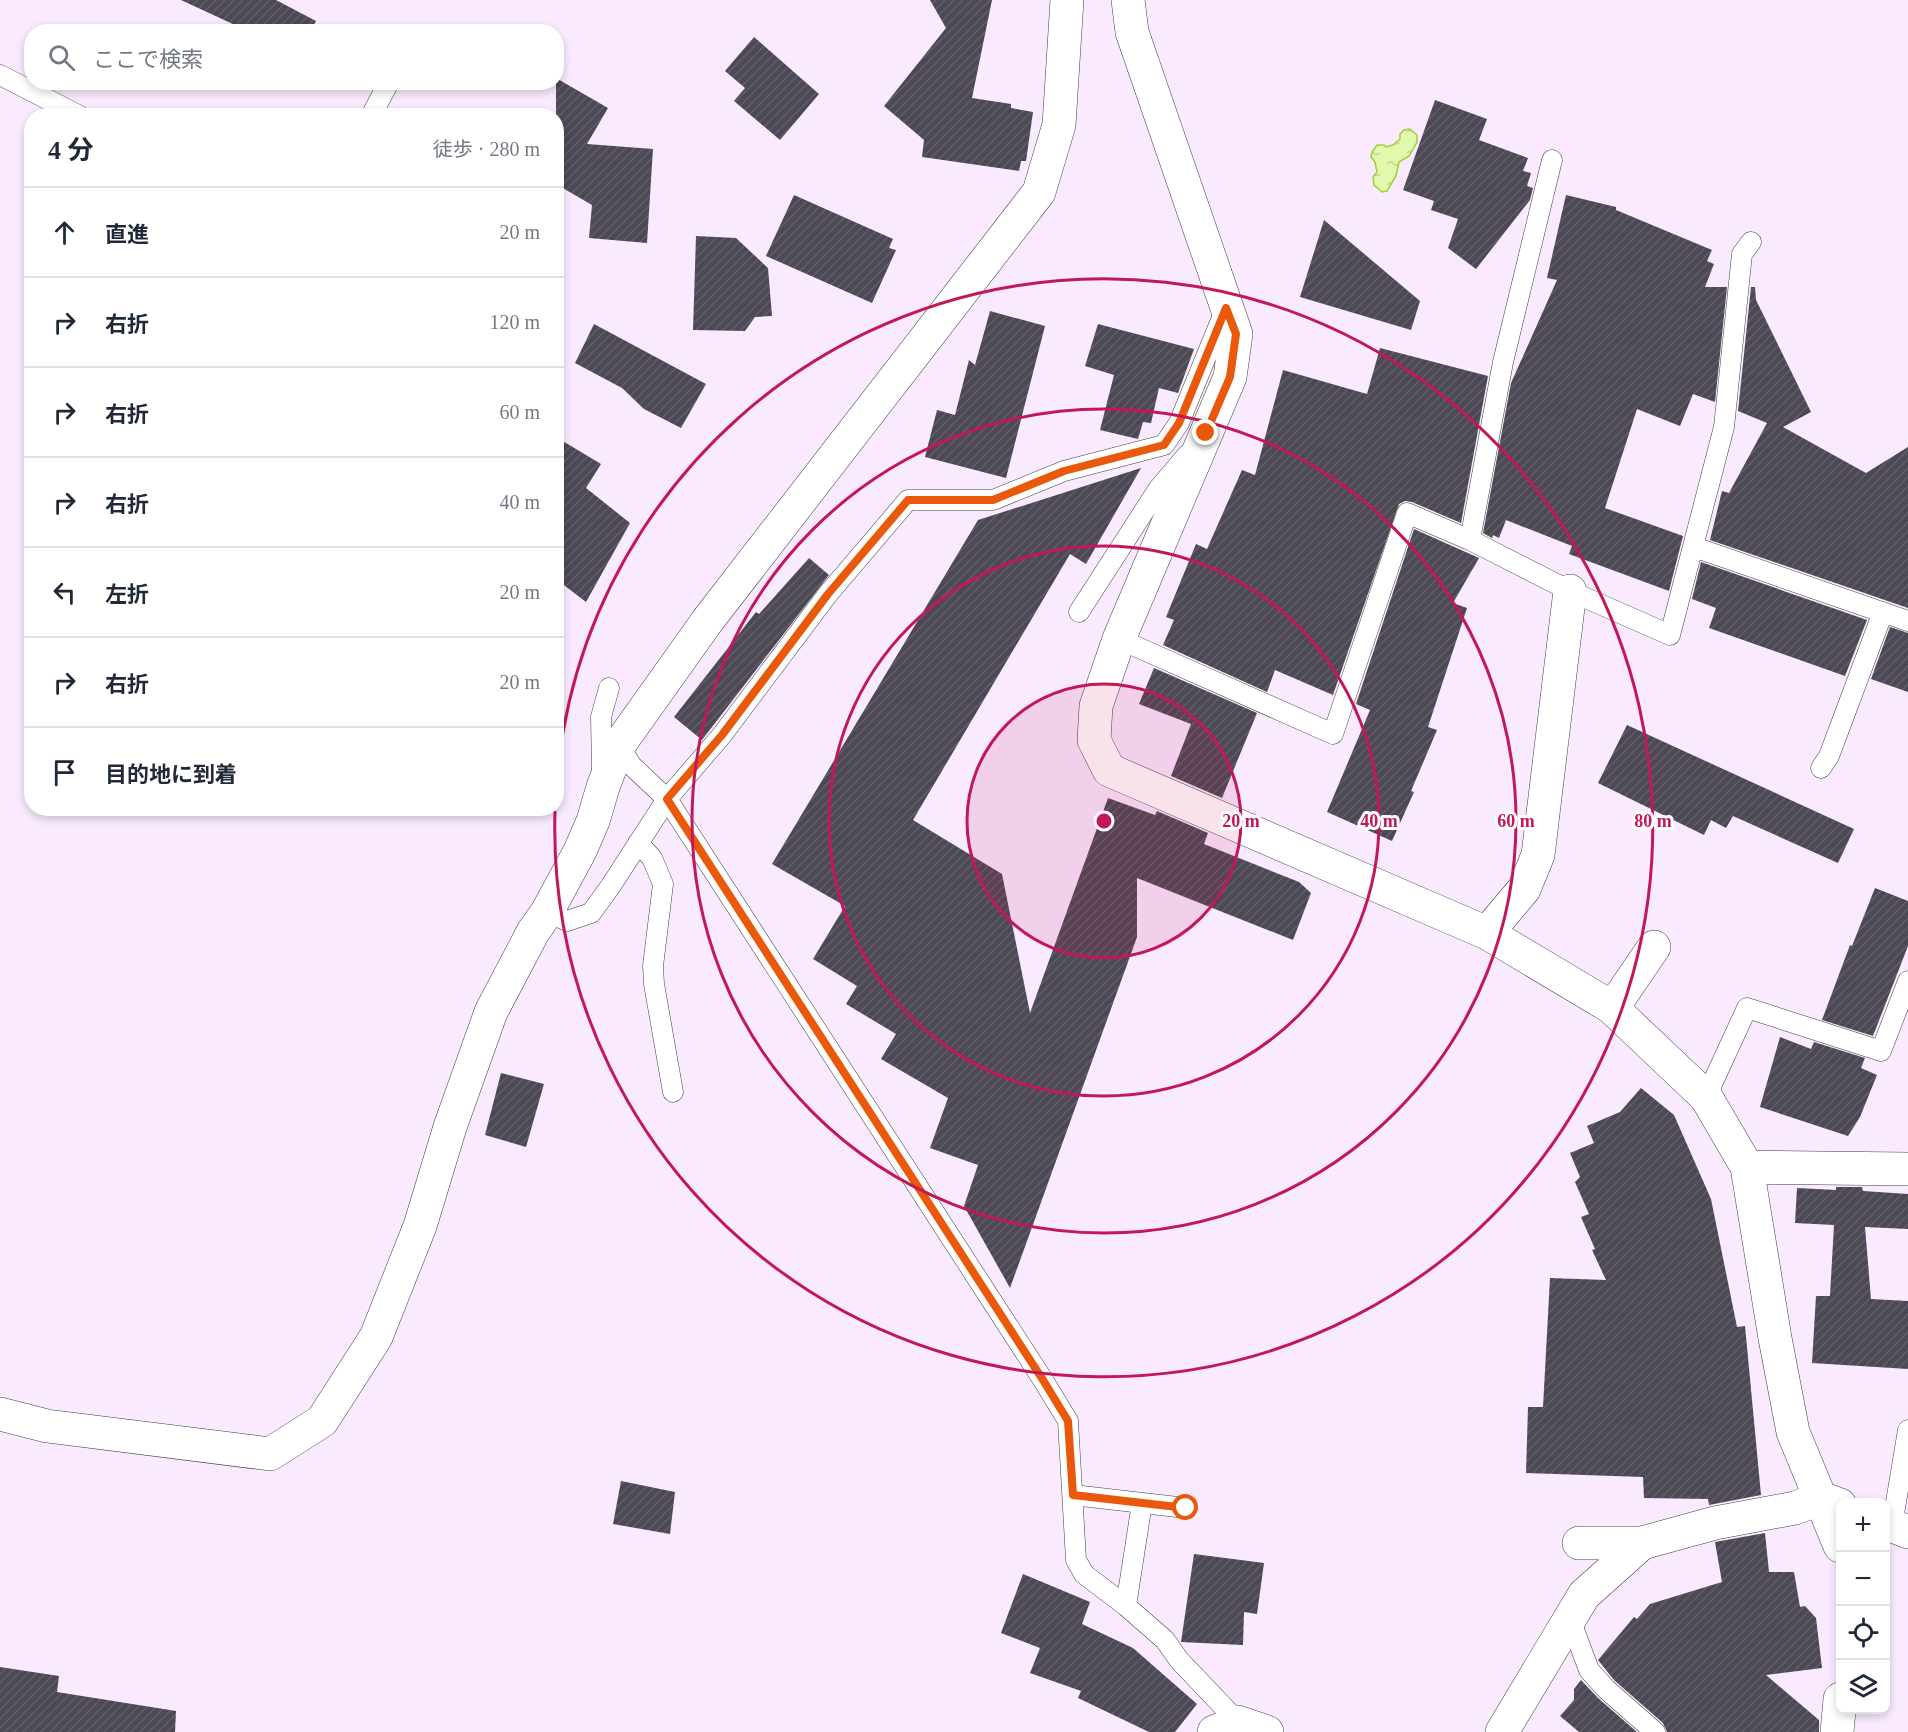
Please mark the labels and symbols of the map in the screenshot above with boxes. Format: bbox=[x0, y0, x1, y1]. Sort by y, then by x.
route end bbox=[1192, 419, 1218, 445]
centre of rings bbox=[1094, 811, 1114, 831]
text: 20 m bbox=[1222, 811, 1260, 831]
text: 40 m bbox=[1360, 811, 1398, 831]
text: 60 m bbox=[1497, 811, 1535, 831]
text: 80 m bbox=[1634, 811, 1672, 831]
route start bbox=[1172, 1494, 1198, 1520]

